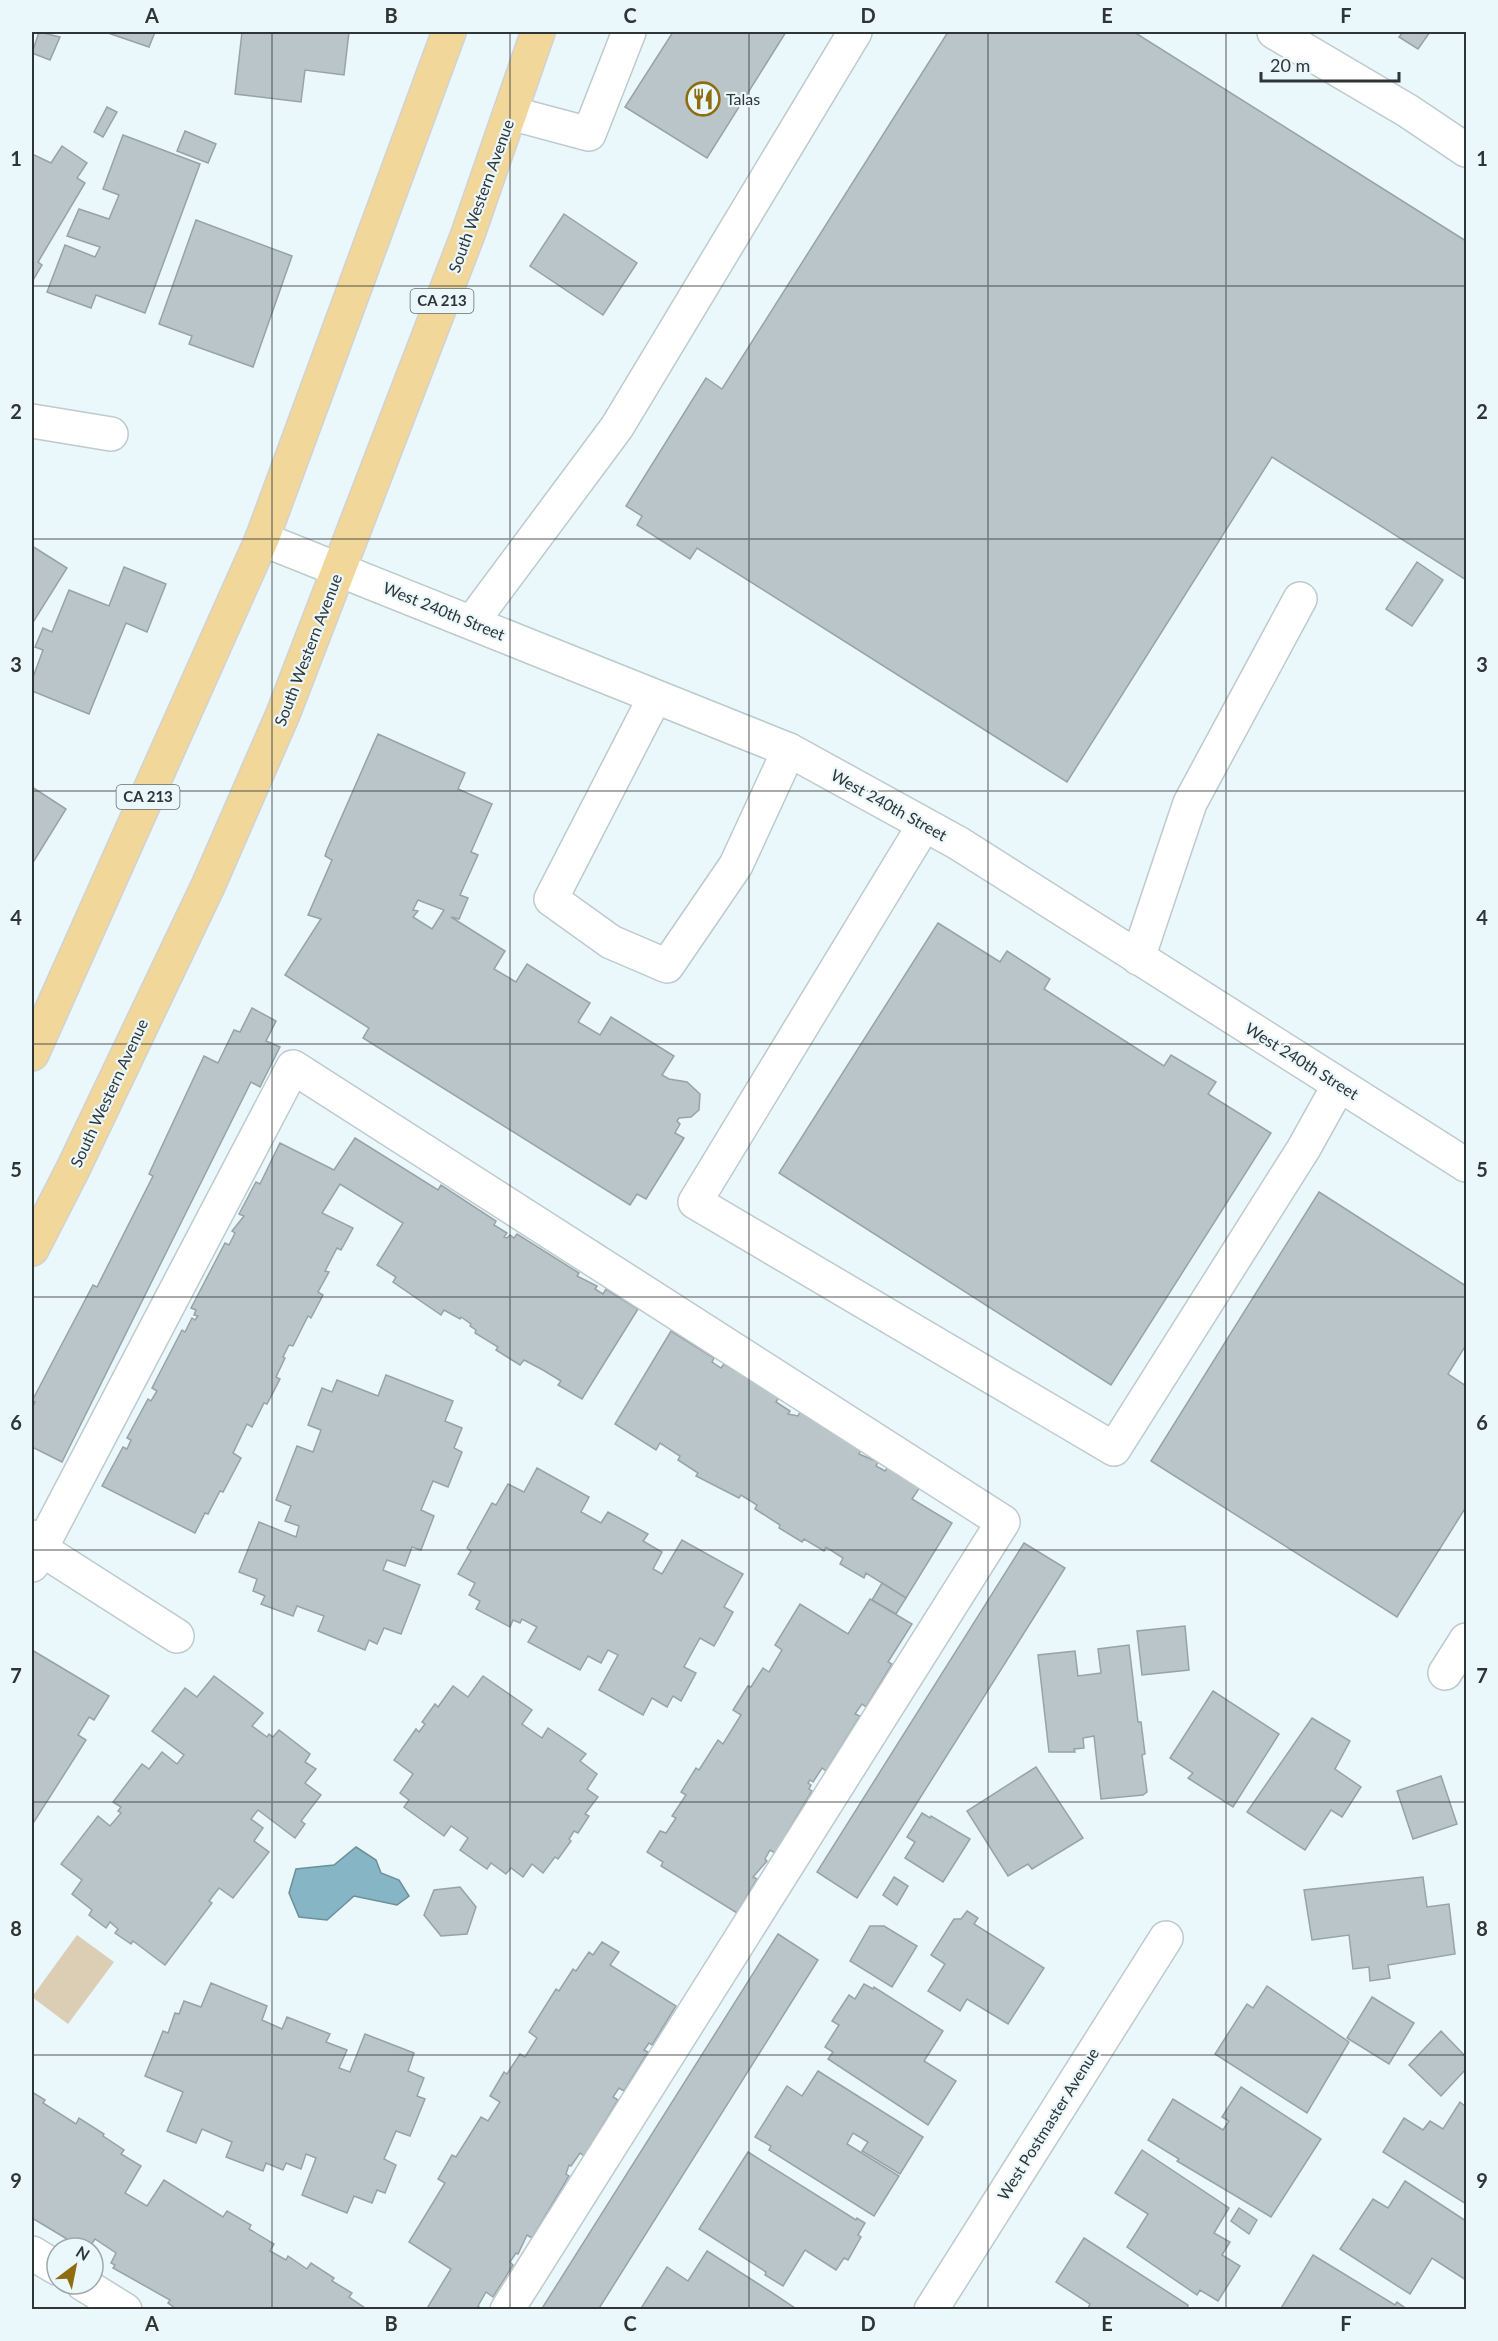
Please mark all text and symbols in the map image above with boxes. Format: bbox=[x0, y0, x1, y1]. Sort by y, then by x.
text: A bbox=[144, 3, 159, 27]
text: B bbox=[384, 3, 398, 27]
text: C bbox=[623, 3, 637, 27]
text: D bbox=[860, 3, 876, 27]
text: E bbox=[1101, 3, 1113, 27]
text: F bbox=[1340, 3, 1352, 27]
scale bar bbox=[1261, 45, 1399, 83]
text: 20 m bbox=[1270, 54, 1310, 76]
restaurant icon: Talas bbox=[685, 81, 721, 117]
place label: Talas bbox=[726, 89, 760, 108]
street label: South Western Avenue bbox=[444, 117, 517, 275]
text: 1 bbox=[10, 146, 22, 170]
text: 1 bbox=[1476, 146, 1488, 170]
road number: CA 213 bbox=[410, 289, 474, 313]
text: 2 bbox=[10, 399, 22, 423]
text: 2 bbox=[1476, 399, 1488, 423]
street label: South Western Avenue bbox=[270, 571, 345, 729]
street label: West 240th Street bbox=[381, 577, 508, 644]
text: 3 bbox=[10, 652, 22, 676]
text: 3 bbox=[1476, 652, 1488, 676]
street label: West 240th Street bbox=[828, 765, 951, 844]
road number: CA 213 bbox=[116, 785, 180, 809]
text: 4 bbox=[10, 905, 22, 929]
text: 4 bbox=[1476, 905, 1488, 929]
street label: South Western Avenue bbox=[66, 1016, 151, 1170]
street label: West 240th Street bbox=[1242, 1018, 1362, 1103]
text: 5 bbox=[10, 1157, 22, 1181]
text: 5 bbox=[1476, 1157, 1488, 1181]
text: 6 bbox=[10, 1410, 22, 1434]
text: 6 bbox=[1476, 1410, 1488, 1434]
text: 7 bbox=[10, 1663, 22, 1687]
text: 7 bbox=[1476, 1663, 1488, 1687]
text: 8 bbox=[10, 1916, 22, 1940]
text: 8 bbox=[1476, 1916, 1488, 1940]
street label: West Postmaster Avenue bbox=[993, 2044, 1102, 2203]
text: 9 bbox=[10, 2168, 22, 2192]
text: 9 bbox=[1476, 2168, 1488, 2192]
north arrow bbox=[45, 2236, 105, 2296]
text: N bbox=[73, 2242, 93, 2264]
text: A bbox=[144, 2311, 159, 2335]
text: B bbox=[384, 2311, 398, 2335]
text: C bbox=[623, 2311, 637, 2335]
text: D bbox=[860, 2311, 876, 2335]
text: E bbox=[1101, 2311, 1113, 2335]
text: F bbox=[1340, 2311, 1352, 2335]

